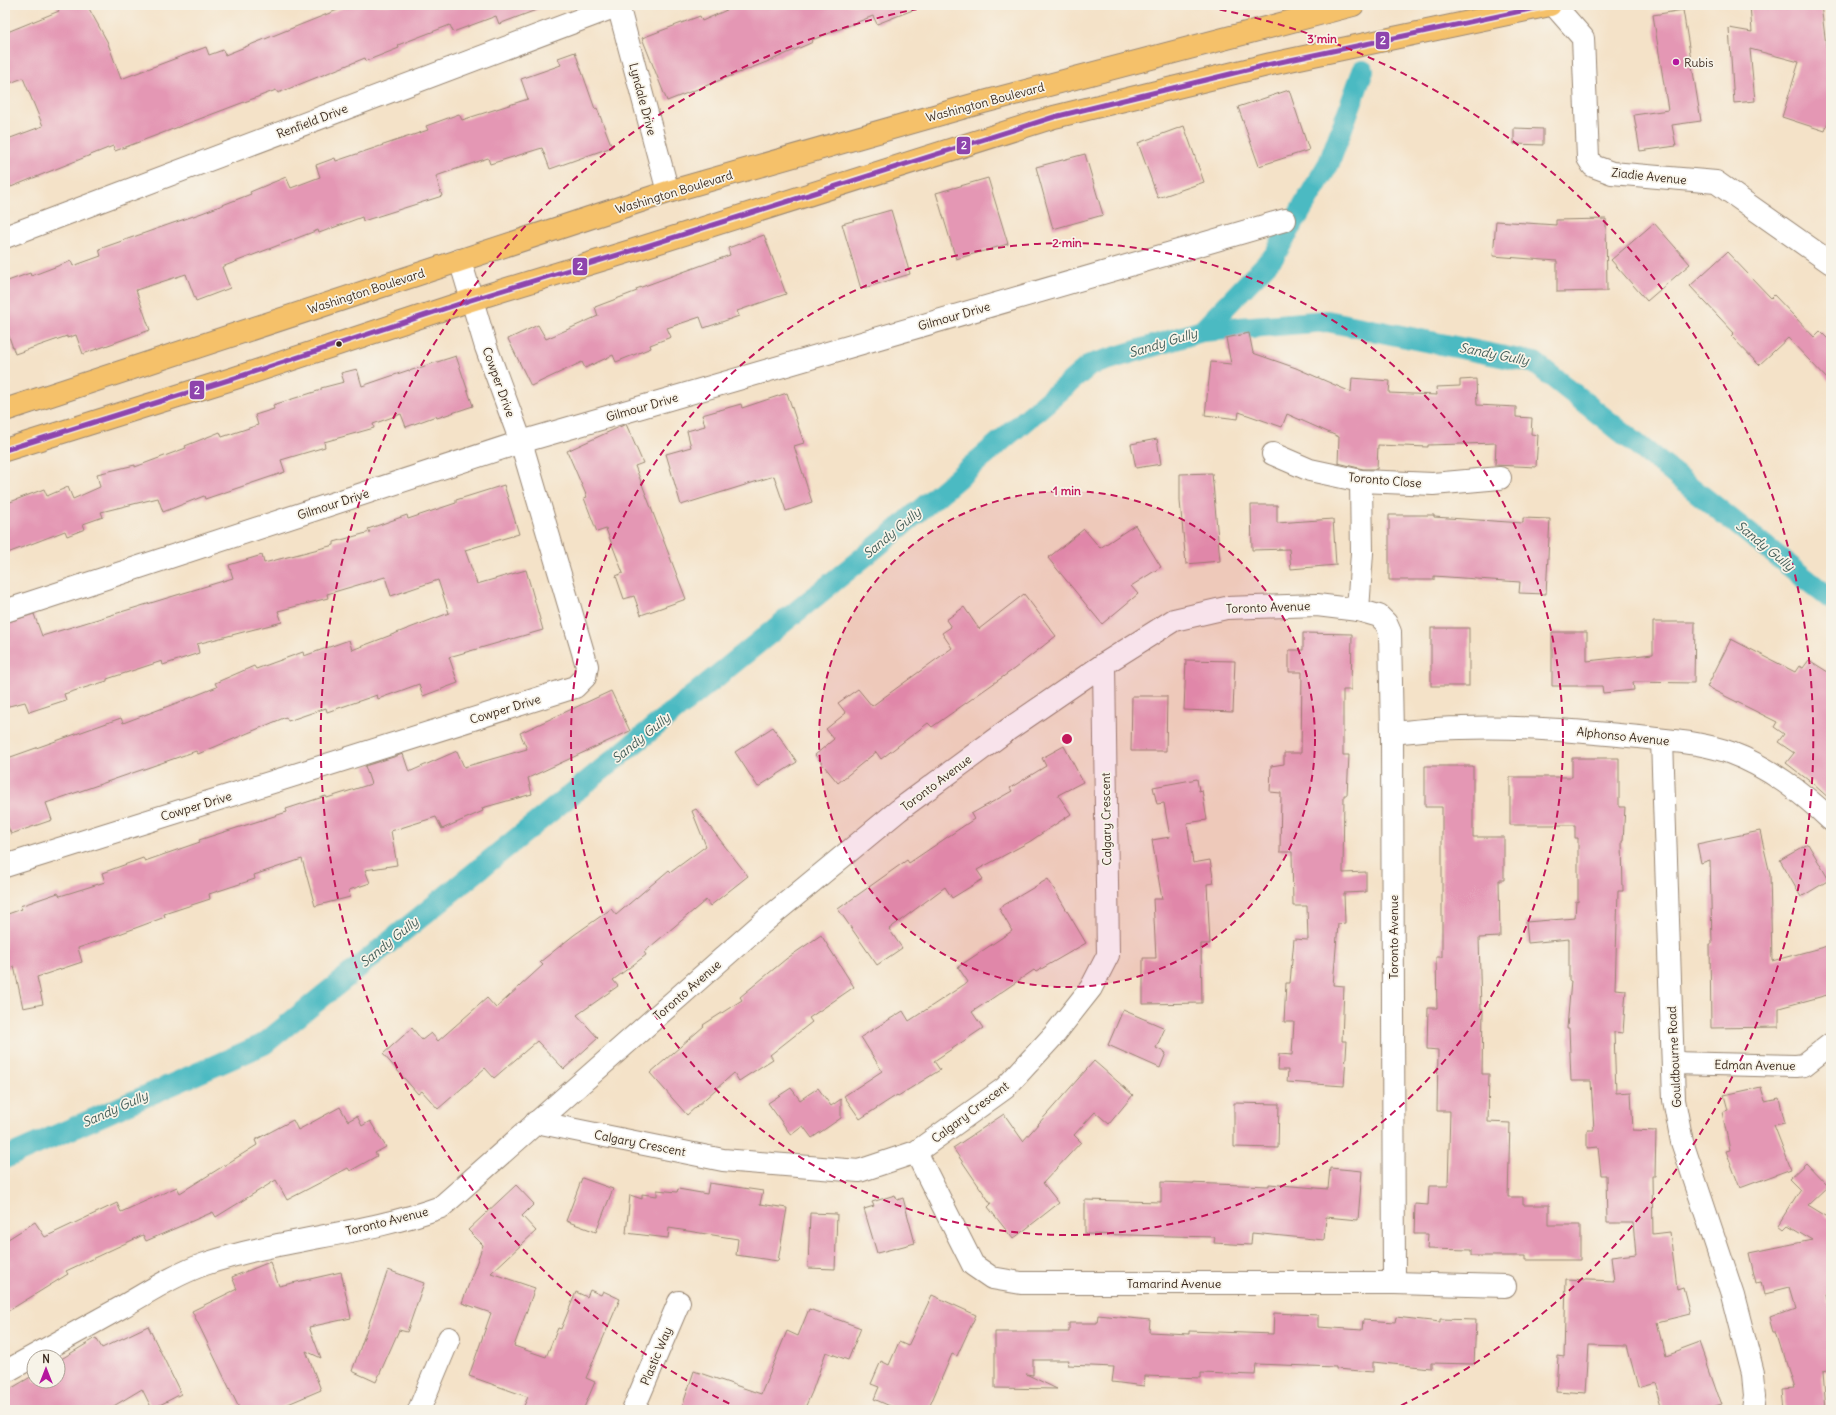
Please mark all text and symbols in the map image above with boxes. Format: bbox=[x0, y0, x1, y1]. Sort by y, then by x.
text: 3 min bbox=[1307, 31, 1337, 46]
line badge: 2 bbox=[1375, 31, 1390, 50]
text: 2 bbox=[1380, 33, 1386, 47]
place label: Rubis bbox=[1684, 55, 1713, 70]
marker: Rubis bbox=[1671, 57, 1681, 67]
street label: Lyndale Drive bbox=[626, 61, 660, 137]
street label: Washington Boulevard bbox=[924, 79, 1046, 125]
street label: Renfield Drive bbox=[274, 101, 350, 141]
line badge: 2 bbox=[956, 136, 971, 155]
text: 2 bbox=[961, 138, 967, 152]
street label: Ziadie Avenue bbox=[1611, 165, 1687, 187]
street label: Washington Boulevard bbox=[614, 167, 734, 217]
text: 2 min bbox=[1052, 235, 1082, 250]
line badge: 2 bbox=[572, 257, 588, 276]
text: 2 bbox=[577, 259, 583, 273]
street label: Washington Boulevard bbox=[306, 265, 426, 317]
street label: Gilmour Drive bbox=[916, 299, 992, 333]
water label: Sandy Gully bbox=[1127, 324, 1201, 361]
unlabelled marker bbox=[334, 339, 344, 349]
water label: Sandy Gully bbox=[1458, 339, 1532, 369]
street label: Cowper Drive bbox=[479, 345, 519, 419]
line badge: 2 bbox=[189, 380, 205, 400]
text: 2 bbox=[194, 383, 200, 397]
street label: Gilmour Drive bbox=[604, 390, 680, 424]
street label: Toronto Close bbox=[1348, 469, 1422, 491]
text: 1 min bbox=[1053, 483, 1081, 498]
street label: Gilmour Drive bbox=[295, 485, 371, 523]
water label: Sandy Gully bbox=[860, 503, 926, 562]
water label: Sandy Gully bbox=[1732, 517, 1799, 576]
street label: Toronto Avenue bbox=[1226, 598, 1310, 616]
street label: Cowper Drive bbox=[468, 691, 542, 727]
water label: Sandy Gully bbox=[608, 708, 675, 767]
street label: Alphonso Avenue bbox=[1576, 724, 1670, 748]
centre of rings bbox=[1060, 732, 1074, 746]
street label: Toronto Avenue bbox=[898, 752, 974, 814]
street label: Calgary Crescent bbox=[1098, 772, 1114, 866]
street label: Cowper Drive bbox=[159, 788, 233, 824]
street label: Toronto Avenue bbox=[1386, 895, 1401, 979]
water label: Sandy Gully bbox=[356, 912, 423, 971]
street label: Toronto Avenue bbox=[650, 957, 724, 1023]
street label: Gouldbourne Road bbox=[1664, 1006, 1684, 1108]
street label: Edman Avenue bbox=[1714, 1057, 1796, 1073]
street label: Calgary Crescent bbox=[928, 1078, 1012, 1146]
water label: Sandy Gully bbox=[79, 1086, 152, 1131]
street label: Calgary Crescent bbox=[593, 1127, 687, 1159]
street label: Toronto Avenue bbox=[344, 1204, 430, 1238]
street label: Tamarind Avenue bbox=[1127, 1276, 1221, 1291]
street label: Plastic Way bbox=[637, 1325, 675, 1387]
north arrow bbox=[26, 1349, 66, 1389]
text: N bbox=[42, 1352, 50, 1366]

